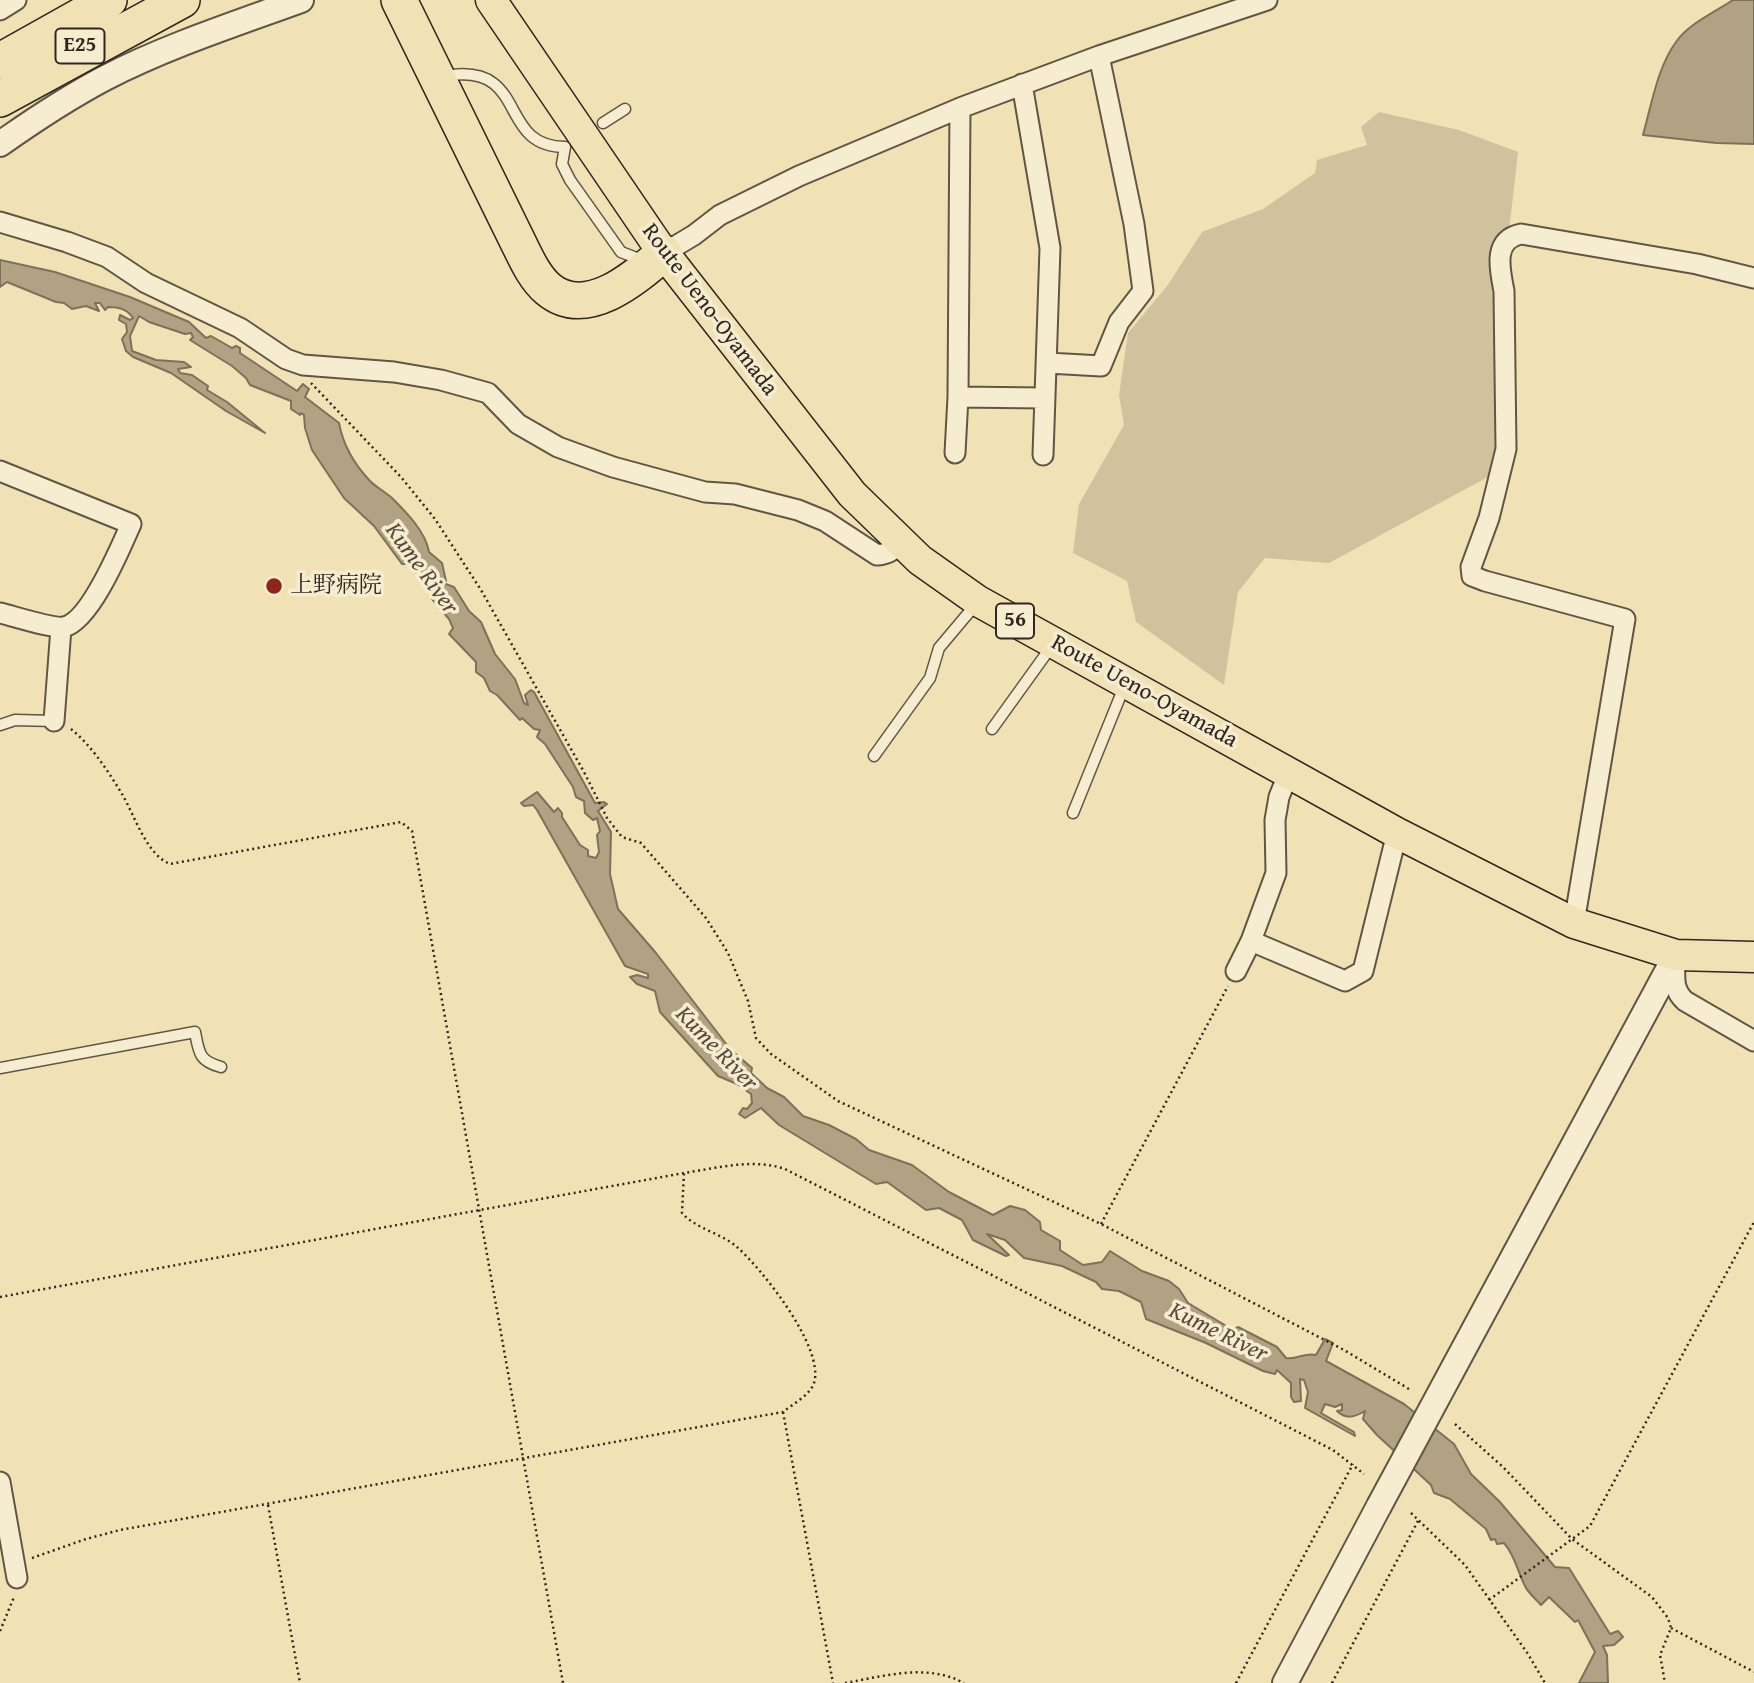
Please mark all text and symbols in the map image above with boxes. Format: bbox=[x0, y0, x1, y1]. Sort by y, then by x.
road number: E25 bbox=[56, 28, 104, 64]
street label: Route Ueno-Oyamada bbox=[635, 218, 783, 402]
water label: Kume River bbox=[378, 518, 464, 620]
place label: 上野病院 bbox=[290, 572, 382, 600]
marker: 上野病院 bbox=[264, 576, 284, 596]
road number: 56 bbox=[996, 604, 1034, 638]
street label: Route Ueno-Oyamada bbox=[1046, 629, 1242, 755]
water label: Kume River bbox=[669, 1001, 763, 1097]
water label: Kume River bbox=[1164, 1297, 1272, 1369]

